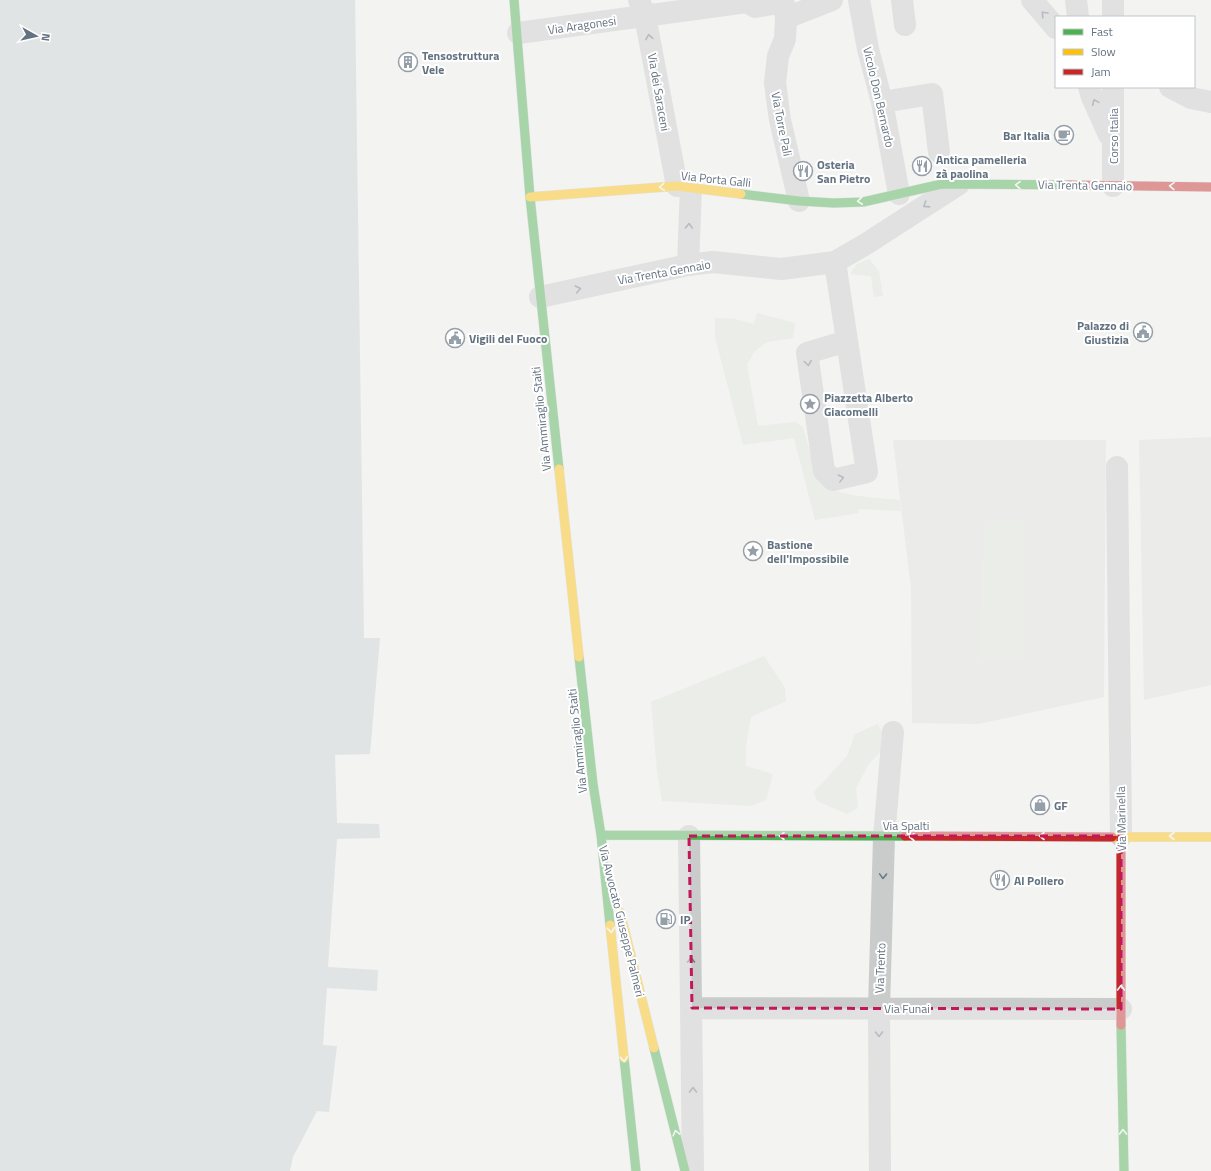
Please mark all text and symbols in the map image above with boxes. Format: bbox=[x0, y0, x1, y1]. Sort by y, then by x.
street label: Via Aragonesi bbox=[547, 11, 617, 39]
one-way arrow bbox=[1042, 11, 1049, 18]
north arrow bbox=[16, 16, 56, 56]
legend bbox=[1055, 16, 1195, 88]
text: Fast bbox=[1091, 22, 1114, 41]
text: N bbox=[37, 33, 54, 42]
one-way arrow bbox=[646, 34, 654, 41]
text: Slow bbox=[1091, 42, 1116, 61]
street label: Vicolo Don Bernardo bbox=[858, 45, 900, 149]
place label: Tensostruttura Vele bbox=[422, 46, 499, 79]
building icon: Tensostruttura Vele bbox=[397, 51, 419, 73]
street label: Via dei Saraceni bbox=[643, 51, 675, 133]
text: Jam bbox=[1091, 62, 1111, 81]
street label: Via Torre Pali bbox=[766, 90, 798, 158]
one-way arrow bbox=[1092, 99, 1100, 107]
street label: Corso Italia bbox=[1104, 108, 1123, 164]
cafe icon: Bar Italia bbox=[1053, 124, 1075, 146]
place label: Bar Italia bbox=[1003, 126, 1050, 145]
place label: Antica pamelleria zà paolina bbox=[936, 150, 1027, 183]
place label: Osteria San Pietro bbox=[817, 155, 870, 188]
restaurant icon: Antica pamelleria zà paolina bbox=[911, 155, 933, 177]
restaurant icon: Osteria San Pietro bbox=[792, 160, 814, 182]
street label: Via Porta Galli bbox=[680, 166, 752, 192]
street label: Via Trenta Gennaio bbox=[1038, 175, 1132, 195]
one-way arrow bbox=[1015, 181, 1021, 189]
one-way arrow bbox=[1169, 182, 1175, 191]
one-way arrow bbox=[659, 183, 665, 192]
one-way arrow bbox=[857, 197, 864, 206]
one-way arrow bbox=[923, 200, 930, 208]
one-way arrow bbox=[685, 223, 694, 229]
street label: Via Trenta Gennaio bbox=[616, 254, 712, 290]
one-way arrow bbox=[575, 285, 582, 293]
place label: Palazzo di Giustizia bbox=[1077, 316, 1129, 349]
public building icon: Palazzo di Giustizia bbox=[1132, 321, 1154, 343]
public building icon: Vigili del Fuoco bbox=[444, 327, 466, 349]
place label: Vigili del Fuoco bbox=[469, 329, 547, 348]
one-way arrow bbox=[803, 360, 812, 366]
street label: Via Ammiraglio Staiti bbox=[526, 366, 556, 472]
place label: Piazzetta Alberto Giacomelli bbox=[824, 388, 913, 421]
place icon: Piazzetta Alberto Giacomelli bbox=[799, 393, 821, 415]
one-way arrow bbox=[838, 475, 844, 483]
place label: Bastione dell'Impossibile bbox=[767, 535, 849, 568]
place icon: Bastione dell'Impossibile bbox=[742, 540, 764, 562]
street label: Via Ammiraglio Staiti bbox=[562, 688, 592, 794]
street label: Via Marinella bbox=[1111, 786, 1131, 852]
shop icon: GF bbox=[1029, 794, 1051, 816]
place label: GF bbox=[1054, 796, 1068, 815]
street label: Via Spalti bbox=[883, 816, 929, 835]
one-way arrow bbox=[779, 832, 785, 840]
one-way arrow bbox=[1039, 832, 1045, 840]
one-way arrow bbox=[1169, 832, 1175, 841]
one-way arrow bbox=[909, 833, 915, 841]
street label: Via Avvocato Giuseppe Palmeri bbox=[594, 843, 650, 999]
restaurant icon: Al Pollero bbox=[989, 869, 1011, 891]
place label: Al Pollero bbox=[1014, 871, 1064, 890]
one-way arrow bbox=[879, 873, 887, 879]
fuel station icon: IP bbox=[655, 908, 677, 930]
place label: IP bbox=[680, 910, 691, 929]
one-way arrow bbox=[606, 927, 615, 933]
street label: Via Trento bbox=[870, 942, 890, 994]
one-way arrow bbox=[687, 957, 696, 963]
one-way arrow bbox=[1117, 985, 1125, 991]
street label: Via Funai bbox=[884, 999, 930, 1018]
one-way arrow bbox=[875, 1031, 883, 1037]
one-way arrow bbox=[620, 1056, 629, 1062]
one-way arrow bbox=[689, 1087, 697, 1093]
one-way arrow bbox=[1119, 1129, 1127, 1135]
one-way arrow bbox=[672, 1130, 680, 1136]

